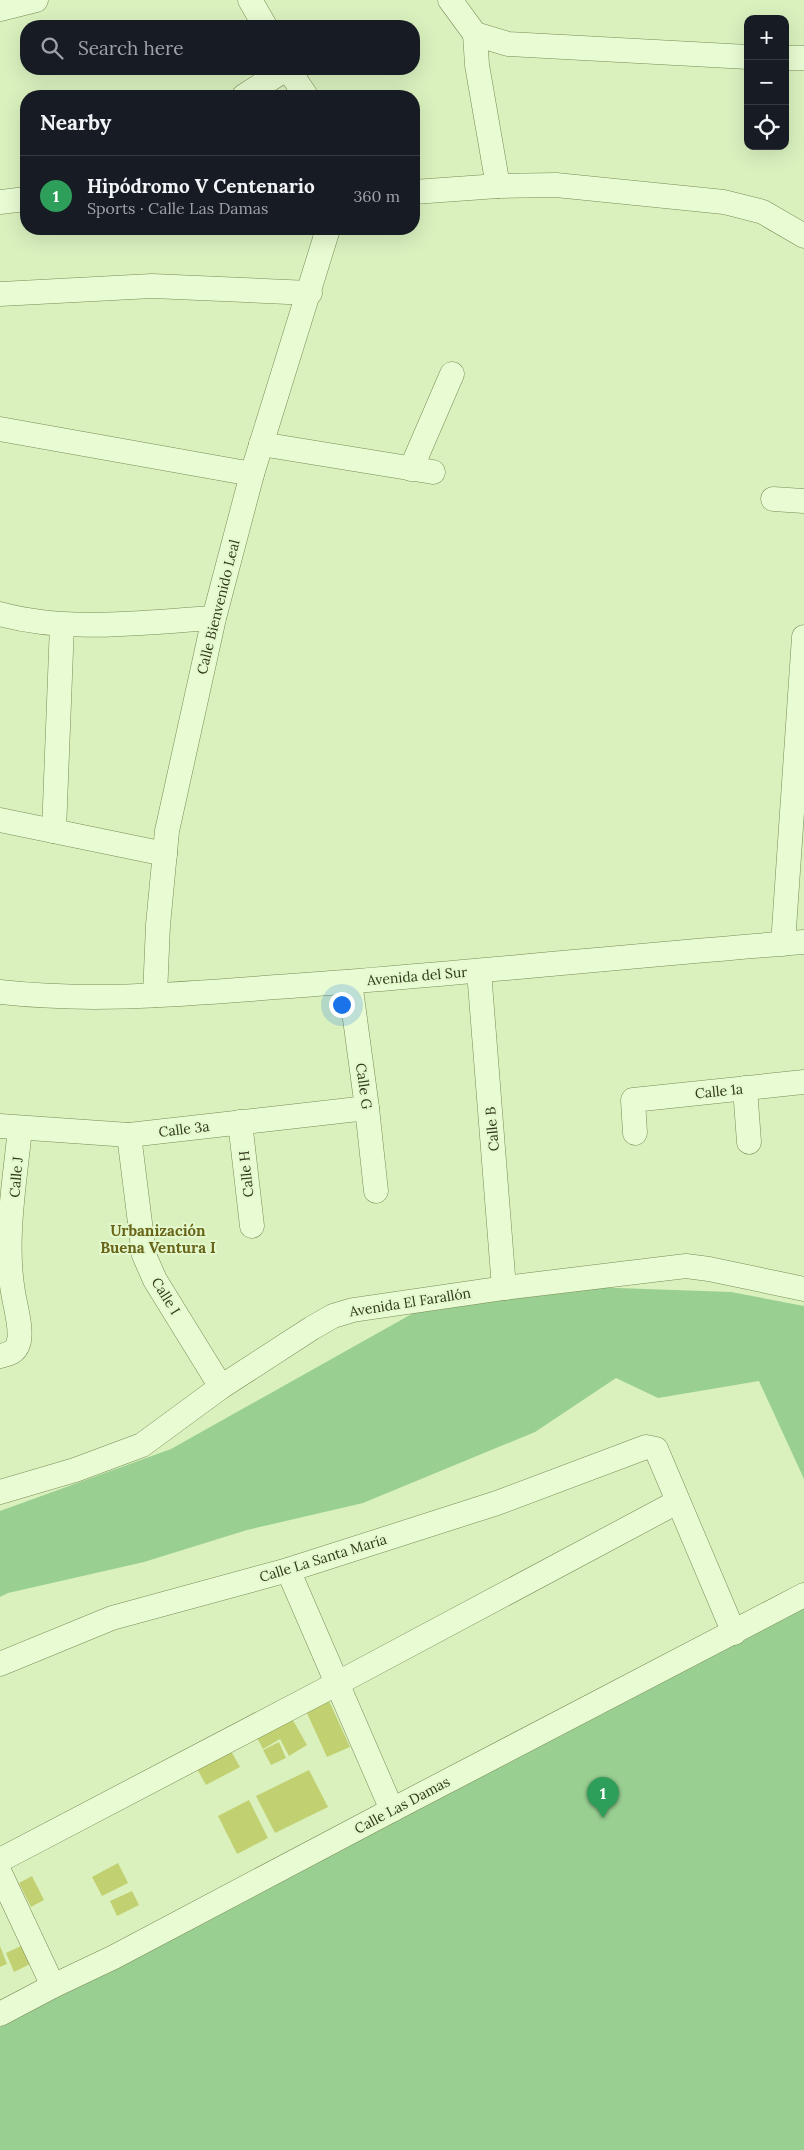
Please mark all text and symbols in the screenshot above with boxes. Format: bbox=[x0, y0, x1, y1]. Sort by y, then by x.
map controls bbox=[744, 15, 789, 150]
button: + bbox=[744, 15, 789, 60]
search box bbox=[20, 20, 420, 75]
icon: search bbox=[38, 34, 66, 62]
text: Search here bbox=[78, 36, 184, 60]
button: − bbox=[744, 60, 789, 105]
button: locate bbox=[744, 105, 789, 150]
text: Nearby bbox=[40, 109, 111, 136]
text: Hipódromo V Centenario bbox=[87, 174, 315, 198]
text: 1 bbox=[53, 186, 59, 206]
text: 360 m bbox=[353, 186, 400, 206]
text: Sports · Calle Las Damas bbox=[87, 198, 269, 218]
street label: Calle Bienvenido Leal bbox=[193, 538, 244, 676]
street label: Avenida del Sur bbox=[365, 963, 468, 989]
your location bbox=[329, 992, 355, 1018]
street label: Calle G bbox=[352, 1062, 376, 1111]
street label: Calle 1a bbox=[694, 1080, 744, 1102]
street label: Calle B bbox=[481, 1106, 503, 1152]
street label: Calle 3a bbox=[158, 1117, 210, 1141]
street label: Calle H bbox=[235, 1150, 257, 1198]
street label: Calle J bbox=[5, 1156, 27, 1198]
district label: Urbanización Buena Ventura I bbox=[100, 1221, 216, 1257]
street label: Calle I bbox=[148, 1274, 184, 1318]
street label: Avenida El Farallón bbox=[347, 1283, 473, 1321]
street label: Calle La Santa María bbox=[257, 1530, 389, 1586]
street label: Calle Las Damas bbox=[351, 1772, 453, 1838]
pin: 1 bbox=[587, 1777, 619, 1818]

